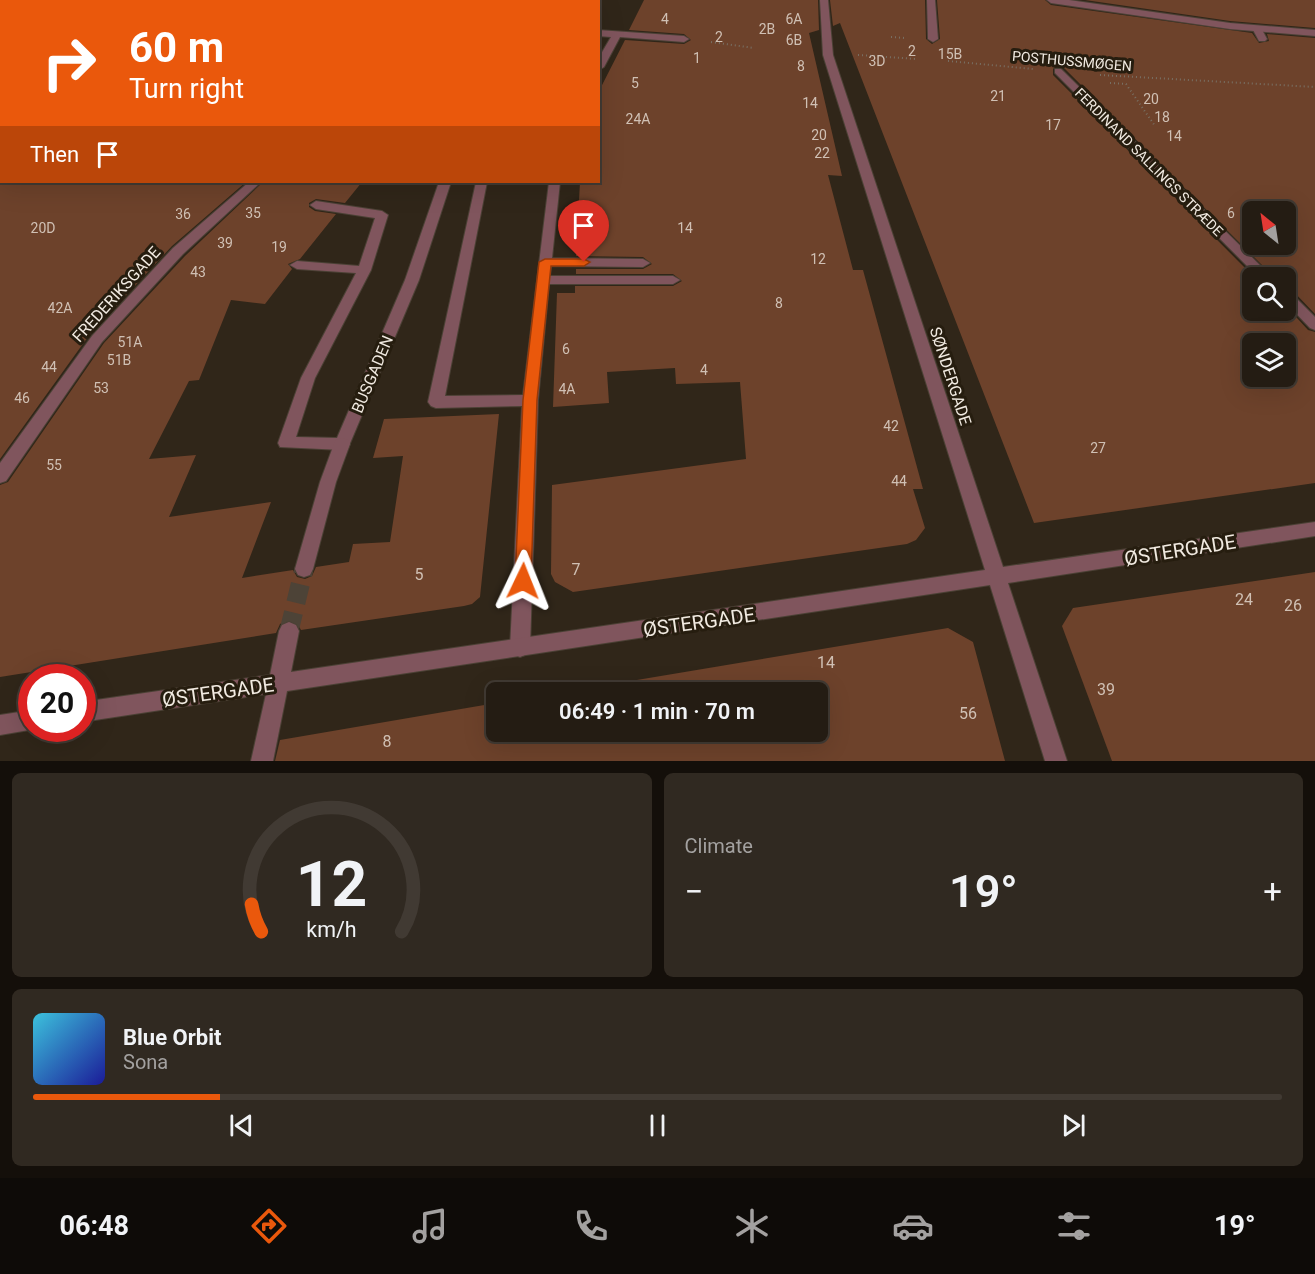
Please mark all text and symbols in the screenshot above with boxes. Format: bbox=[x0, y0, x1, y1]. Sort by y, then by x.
house number: 4 bbox=[661, 11, 669, 27]
house number: 6A bbox=[785, 11, 803, 27]
house number: 2B bbox=[759, 21, 775, 37]
text: 60 m bbox=[129, 23, 224, 72]
icon: right bbox=[30, 24, 108, 102]
house number: 2 bbox=[715, 29, 723, 45]
house number: 6B bbox=[786, 32, 802, 48]
house number: 2 bbox=[908, 43, 916, 59]
house number: 15B bbox=[938, 46, 962, 62]
street label: POSTHUSSMØGEN bbox=[1011, 48, 1133, 74]
house number: 1 bbox=[693, 50, 701, 66]
house number: 3D bbox=[868, 53, 886, 69]
house number: 8 bbox=[797, 58, 805, 74]
text: Turn right bbox=[129, 73, 244, 105]
house number: 5 bbox=[631, 75, 639, 91]
street label: FERDINAND SALLINGS STRÆDE bbox=[1072, 85, 1226, 239]
house number: 21 bbox=[990, 88, 1006, 104]
house number: 20 bbox=[1143, 91, 1159, 107]
house number: 14 bbox=[802, 95, 818, 111]
house number: 18 bbox=[1154, 109, 1170, 125]
house number: 24A bbox=[626, 111, 650, 127]
house number: 17 bbox=[1045, 117, 1061, 133]
house number: 20 bbox=[811, 127, 827, 143]
house number: 14 bbox=[1166, 128, 1182, 144]
icon: arrive bbox=[91, 138, 124, 171]
text: Then bbox=[30, 142, 79, 167]
house number: 22 bbox=[814, 145, 830, 161]
pin bbox=[558, 200, 609, 262]
north arrow bbox=[1242, 201, 1296, 255]
map controls bbox=[1242, 201, 1296, 387]
house number: 35 bbox=[245, 205, 261, 221]
house number: 6 bbox=[1227, 205, 1235, 221]
house number: 36 bbox=[175, 206, 191, 222]
icon: arrive bbox=[567, 209, 600, 242]
house number: 20D bbox=[31, 220, 55, 236]
house number: 14 bbox=[677, 220, 693, 236]
house number: 39 bbox=[217, 235, 233, 251]
house number: 19 bbox=[271, 239, 287, 255]
street label: FREDERIKSGADE bbox=[68, 243, 164, 346]
house number: 12 bbox=[810, 251, 826, 267]
house number: 43 bbox=[190, 264, 206, 280]
button: search bbox=[1242, 267, 1296, 321]
house number: 8 bbox=[775, 295, 783, 311]
house number: 42A bbox=[48, 300, 72, 316]
street label: SØNDERGADE bbox=[926, 325, 975, 428]
street label: BUSGADEN bbox=[348, 333, 397, 416]
button: layers bbox=[1242, 333, 1296, 387]
house number: 51A bbox=[118, 334, 142, 350]
house number: 6 bbox=[562, 341, 570, 357]
house number: 51B bbox=[107, 352, 131, 368]
house number: 44 bbox=[41, 359, 57, 375]
house number: 4 bbox=[700, 362, 708, 378]
house number: 53 bbox=[93, 380, 109, 396]
house number: 4A bbox=[558, 381, 576, 397]
house number: 46 bbox=[14, 390, 30, 406]
house number: 42 bbox=[883, 418, 899, 434]
house number: 27 bbox=[1090, 440, 1106, 456]
house number: 55 bbox=[46, 457, 62, 473]
house number: 44 bbox=[891, 473, 907, 489]
street label: ØSTERGADE bbox=[1123, 529, 1237, 571]
position arrow bbox=[491, 549, 555, 613]
house number: 7 bbox=[572, 560, 581, 579]
house number: 5 bbox=[415, 565, 424, 584]
house number: 24 bbox=[1235, 590, 1253, 609]
house number: 26 bbox=[1284, 596, 1302, 615]
street label: ØSTERGADE bbox=[642, 602, 756, 642]
house number: 14 bbox=[817, 653, 835, 672]
speed limit sign: 20 bbox=[18, 664, 96, 742]
street label: ØSTERGADE bbox=[161, 672, 275, 712]
house number: 39 bbox=[1097, 680, 1115, 699]
text: 06:49 · 1 min · 70 m bbox=[559, 699, 755, 724]
house number: 56 bbox=[959, 704, 977, 723]
house number: 8 bbox=[383, 732, 392, 751]
text: Climate bbox=[685, 834, 753, 858]
text: 12 bbox=[296, 848, 368, 921]
text: 19° bbox=[949, 865, 1018, 918]
text: − bbox=[685, 872, 703, 911]
text: + bbox=[1263, 872, 1282, 911]
text: km/h bbox=[307, 917, 357, 942]
text: Blue Orbit bbox=[123, 1025, 221, 1050]
text: Sona bbox=[123, 1050, 168, 1074]
icon: previous bbox=[225, 1109, 258, 1142]
icon: pause bbox=[641, 1109, 674, 1142]
icon: next bbox=[1057, 1109, 1090, 1142]
icon: directions bbox=[248, 1205, 290, 1247]
icon: music bbox=[409, 1205, 451, 1247]
icon: phone bbox=[570, 1205, 612, 1247]
icon: climate bbox=[731, 1205, 773, 1247]
icon: car bbox=[892, 1205, 934, 1247]
icon: filters bbox=[1053, 1205, 1095, 1247]
text: 06:48 bbox=[59, 1210, 129, 1242]
text: 19° bbox=[1214, 1210, 1255, 1242]

